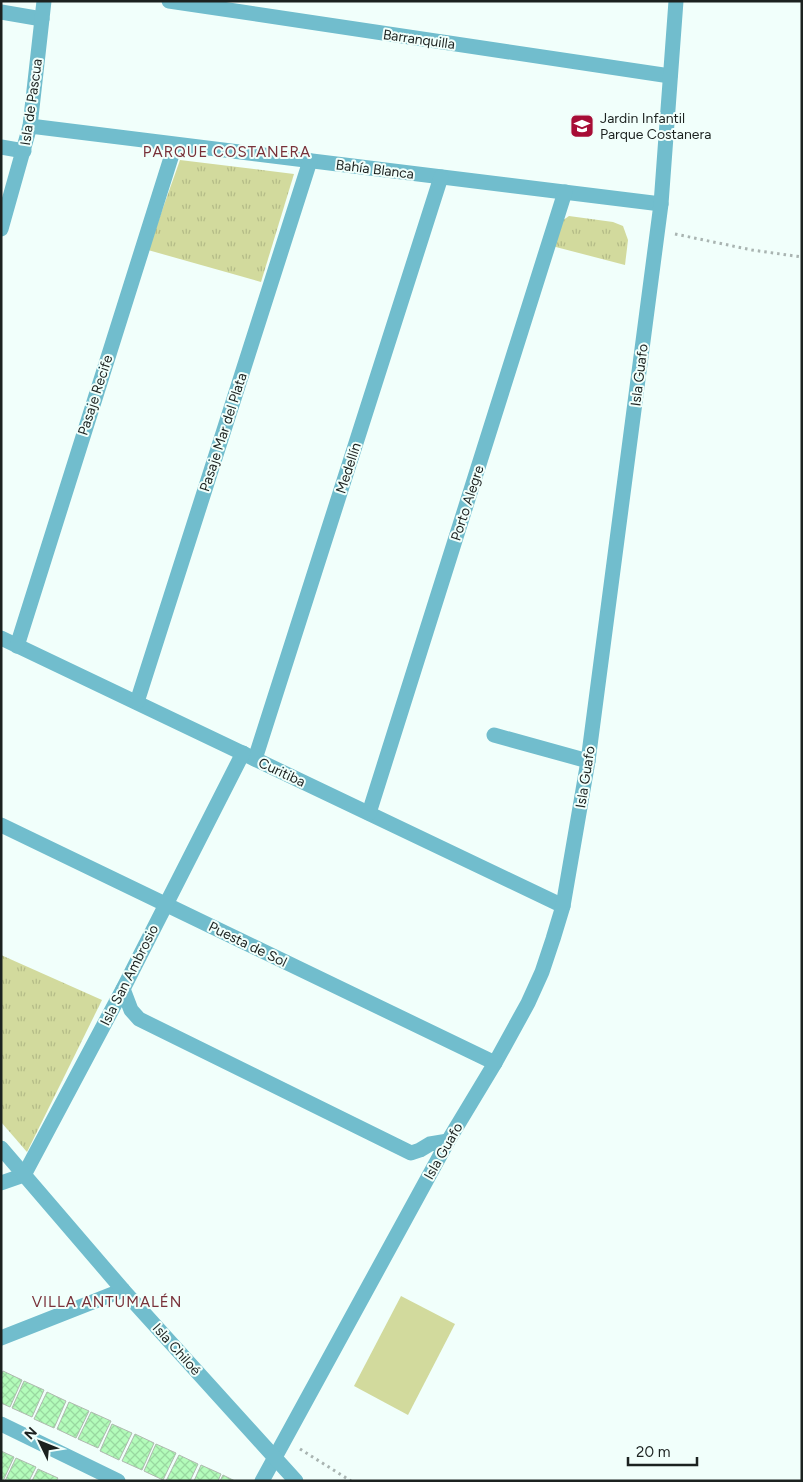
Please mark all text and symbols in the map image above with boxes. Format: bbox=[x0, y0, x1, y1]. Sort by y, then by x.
street label: Barranquilla bbox=[382, 26, 456, 53]
street label: Isla de Pascua bbox=[17, 58, 46, 147]
place label: Jardin Infantil Parque Costanera bbox=[600, 110, 711, 143]
school or university icon: Jardin Infantil Parque Costanera bbox=[569, 113, 595, 139]
district label: PARQUE COSTANERA bbox=[143, 143, 311, 161]
street label: Bahía Blanca bbox=[335, 156, 415, 183]
street label: Isla Guafo bbox=[627, 343, 652, 407]
street label: Pasaje Recife bbox=[74, 352, 117, 438]
street label: Pasaje Mar del Plata bbox=[196, 371, 251, 494]
street label: Medellín bbox=[332, 440, 365, 496]
street label: Porto Alegre bbox=[447, 463, 488, 543]
street label: Isla Guafo bbox=[572, 745, 599, 809]
street label: Curitiba bbox=[256, 754, 308, 791]
street label: Puesta de Sol bbox=[206, 918, 290, 971]
street label: Isla San Ambrosio bbox=[97, 922, 162, 1029]
street label: Isla Guafo bbox=[420, 1120, 467, 1183]
district label: VILLA ANTUMALÉN bbox=[32, 1293, 182, 1311]
street label: Isla Chiloé bbox=[149, 1320, 205, 1379]
north arrow bbox=[15, 1417, 65, 1467]
text: N bbox=[21, 1424, 41, 1443]
scale bar bbox=[628, 1434, 697, 1466]
text: 20 m bbox=[636, 1443, 670, 1461]

